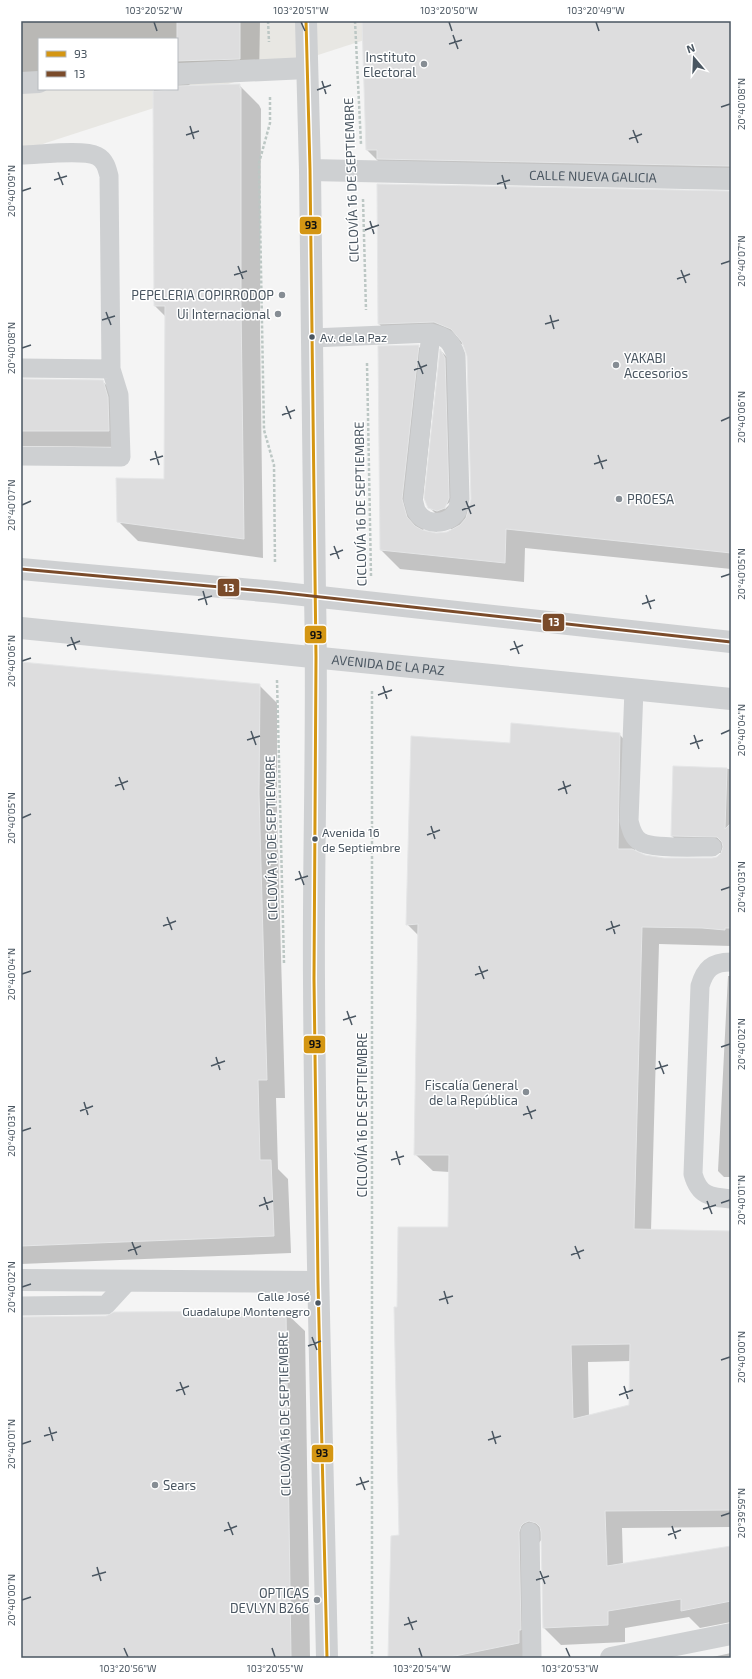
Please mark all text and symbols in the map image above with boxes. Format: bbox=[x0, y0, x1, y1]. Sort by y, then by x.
text: 103°20'52"W bbox=[126, 4, 183, 16]
text: 103°20'51"W bbox=[273, 4, 329, 16]
text: 103°20'50"W bbox=[420, 4, 478, 16]
text: 103°20'49"W bbox=[567, 4, 625, 16]
legend bbox=[38, 38, 178, 90]
north arrow bbox=[674, 38, 714, 78]
text: N bbox=[685, 41, 697, 56]
text: 93 bbox=[74, 46, 88, 60]
place label: Instituto Electoral bbox=[363, 49, 416, 80]
marker: Instituto Electoral bbox=[419, 59, 429, 69]
text: 13 bbox=[74, 66, 85, 80]
text: 20°40'08"N bbox=[735, 78, 747, 130]
street label: CICLOVÍA 16 DE SEPTIEMBRE bbox=[339, 97, 362, 263]
text: 20°40'09"N bbox=[5, 165, 17, 217]
street label: CALLE NUEVA GALICIA bbox=[529, 167, 657, 185]
line badge: 93 bbox=[299, 216, 322, 235]
text: 93 bbox=[305, 218, 317, 231]
text: 20°40'07"N bbox=[735, 235, 747, 287]
place label: PEPELERIA COPIRRODOP bbox=[131, 287, 274, 303]
marker: PEPELERIA COPIRRODOP bbox=[277, 290, 287, 300]
place label: Ui Internacional bbox=[177, 306, 270, 322]
marker: Ui Internacional bbox=[273, 309, 283, 319]
text: 20°40'08"N bbox=[5, 322, 17, 374]
place label: Av. de la Paz bbox=[320, 330, 387, 344]
marker: Av. de la Paz bbox=[307, 332, 317, 342]
place label: YAKABI Accesorios bbox=[624, 350, 688, 381]
marker: YAKABI Accesorios bbox=[611, 360, 621, 370]
text: 20°40'06"N bbox=[735, 391, 747, 443]
street label: CICLOVÍA 16 DE SEPTIEMBRE bbox=[350, 421, 369, 587]
text: 20°40'07"N bbox=[5, 479, 17, 531]
place label: PROESA bbox=[627, 491, 674, 507]
marker: PROESA bbox=[614, 494, 624, 504]
text: 20°40'05"N bbox=[735, 548, 747, 600]
line badge: 13 bbox=[217, 578, 240, 597]
text: 13 bbox=[224, 581, 235, 594]
line badge: 13 bbox=[542, 613, 565, 632]
text: 13 bbox=[549, 615, 560, 628]
line badge: 93 bbox=[304, 625, 327, 644]
text: 93 bbox=[310, 628, 322, 641]
text: 20°40'06"N bbox=[5, 635, 17, 687]
street label: AVENIDA DE LA PAZ bbox=[331, 651, 445, 678]
text: 20°40'04"N bbox=[735, 704, 747, 756]
street label: CICLOVÍA 16 DE SEPTIEMBRE bbox=[261, 755, 280, 921]
text: 20°40'05"N bbox=[5, 792, 17, 844]
place label: Avenida 16 de Septiembre bbox=[322, 825, 401, 854]
marker: Avenida 16 de Septiembre bbox=[310, 834, 320, 844]
text: 20°40'03"N bbox=[735, 861, 747, 913]
text: 20°40'04"N bbox=[5, 948, 17, 1000]
text: 20°40'02"N bbox=[735, 1018, 747, 1070]
street label: CICLOVÍA 16 DE SEPTIEMBRE bbox=[353, 1033, 370, 1197]
line badge: 93 bbox=[303, 1035, 326, 1054]
text: 93 bbox=[309, 1037, 321, 1050]
place label: Fiscalía General de la República bbox=[425, 1077, 518, 1108]
marker: Fiscalía General de la República bbox=[521, 1087, 531, 1097]
text: 20°40'03"N bbox=[5, 1105, 17, 1157]
text: 20°40'01"N bbox=[735, 1175, 747, 1225]
text: 20°40'02"N bbox=[5, 1261, 17, 1313]
place label: Calle José Guadalupe Montenegro bbox=[182, 1289, 310, 1318]
marker: Calle José Guadalupe Montenegro bbox=[313, 1298, 323, 1308]
street label: CICLOVÍA 16 DE SEPTIEMBRE bbox=[274, 1331, 293, 1497]
text: 20°40'00"N bbox=[735, 1331, 747, 1383]
text: 20°40'01"N bbox=[5, 1419, 17, 1469]
line badge: 93 bbox=[311, 1444, 334, 1463]
text: 93 bbox=[316, 1446, 328, 1459]
place label: Sears bbox=[163, 1477, 196, 1493]
marker: Sears bbox=[150, 1480, 160, 1490]
text: 20°39'59"N bbox=[735, 1488, 747, 1538]
text: 20°40'00"N bbox=[5, 1574, 17, 1626]
place label: OPTICAS DEVLYN B266 bbox=[230, 1585, 309, 1616]
marker: OPTICAS DEVLYN B266 bbox=[312, 1595, 322, 1605]
text: 103°20'56"W bbox=[99, 1662, 157, 1674]
text: 103°20'55"W bbox=[247, 1662, 304, 1674]
text: 103°20'54"W bbox=[393, 1662, 451, 1674]
text: 103°20'53"W bbox=[542, 1662, 599, 1674]

